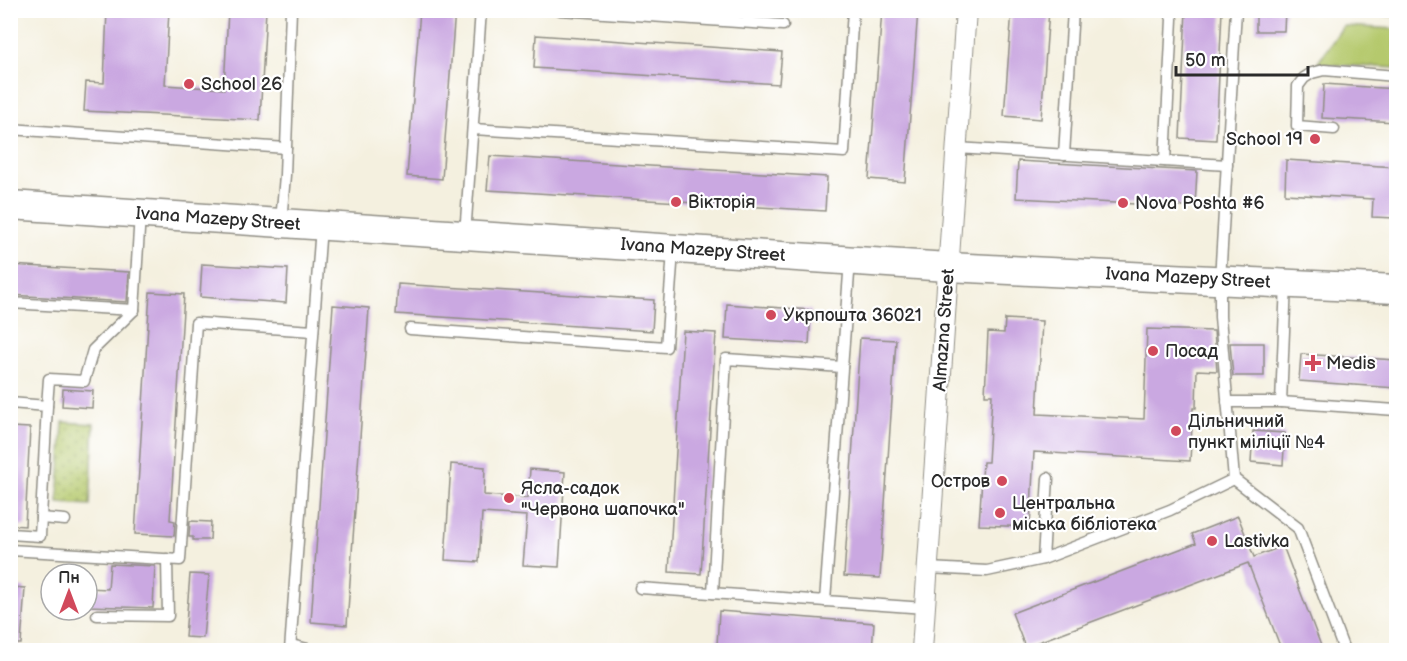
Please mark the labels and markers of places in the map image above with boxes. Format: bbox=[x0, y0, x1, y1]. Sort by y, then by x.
place label: School 26 bbox=[201, 74, 282, 95]
marker: School 26 bbox=[182, 77, 196, 91]
place label: School 19 bbox=[1226, 129, 1303, 150]
marker: School 19 bbox=[1308, 132, 1322, 146]
place label: Вікторія bbox=[688, 192, 755, 213]
place label: Nova Poshta #6 bbox=[1135, 193, 1264, 214]
marker: Вікторія bbox=[669, 195, 683, 209]
marker: Nova Poshta #6 bbox=[1116, 196, 1130, 210]
place label: Укрпошта 36021 bbox=[783, 305, 922, 326]
marker: Укрпошта 36021 bbox=[764, 308, 778, 322]
place label: Посад bbox=[1165, 341, 1218, 362]
marker: Посад bbox=[1146, 344, 1160, 358]
place label: Medis bbox=[1326, 353, 1376, 374]
marker: Medis bbox=[1304, 354, 1322, 372]
place label: Дільничний пункт міліції №4 bbox=[1188, 411, 1325, 453]
marker: Дільничний пункт міліції №4 bbox=[1169, 424, 1183, 438]
place label: Остров bbox=[931, 471, 991, 492]
marker: Остров bbox=[995, 474, 1009, 488]
place label: Ясла-садок "Червона шапочка" bbox=[521, 478, 685, 520]
marker: Ясла-садок "Червона шапочка" bbox=[502, 491, 516, 505]
place label: Центральна міська бібліотека bbox=[1012, 493, 1157, 535]
marker: Центральна міська бібліотека bbox=[993, 506, 1007, 520]
place label: Lastivka bbox=[1224, 531, 1289, 552]
marker: Lastivka bbox=[1205, 534, 1219, 548]

